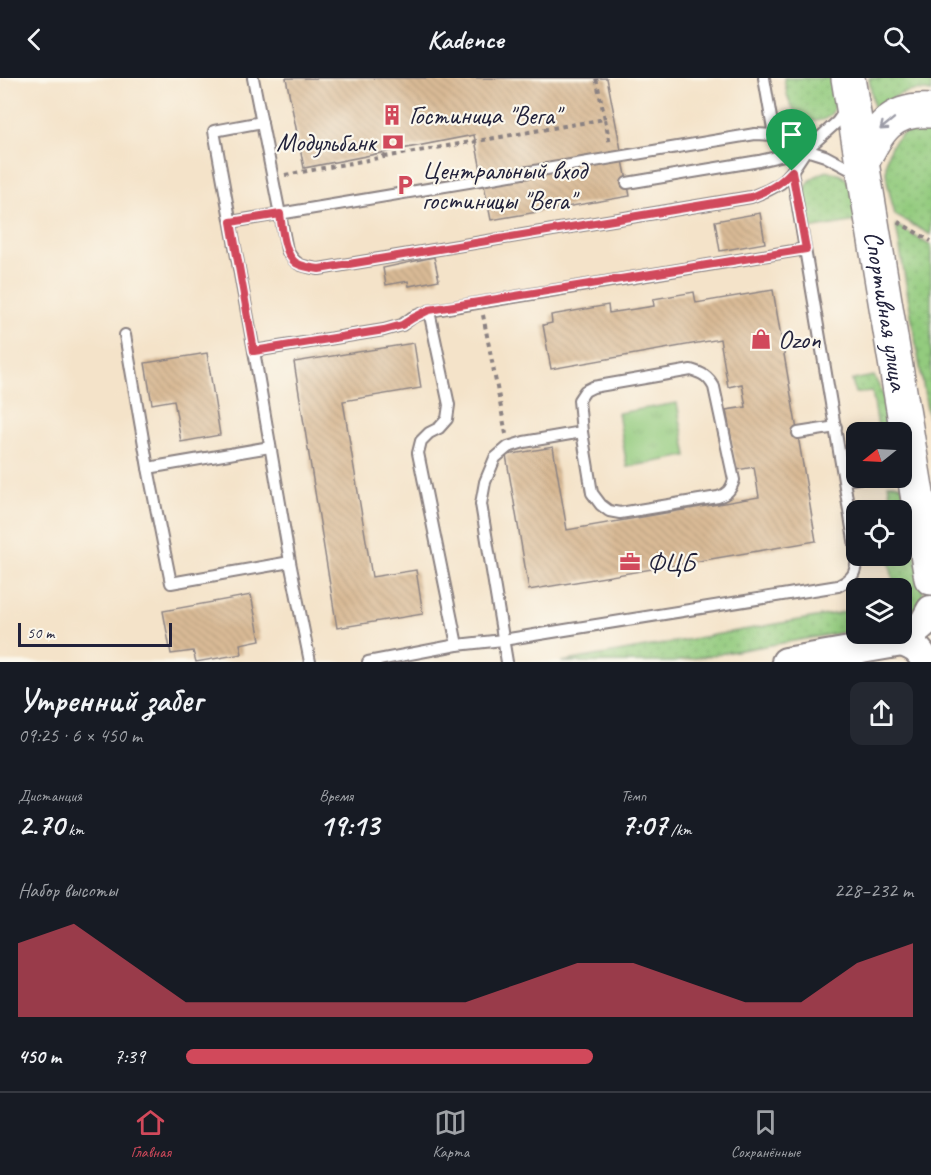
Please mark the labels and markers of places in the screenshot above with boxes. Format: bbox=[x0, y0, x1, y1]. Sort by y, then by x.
place label: Гостиница "Вега" bbox=[409, 99, 565, 132]
building icon: Гостиница "Вега" bbox=[380, 103, 404, 127]
pin bbox=[766, 109, 817, 171]
place label: Модульбанк bbox=[276, 126, 377, 159]
bank icon: Модульбанк bbox=[381, 130, 405, 154]
place label: Центральный вход гостиницы "Вега" bbox=[422, 154, 589, 217]
parking icon: Центральный вход гостиницы "Вега" bbox=[393, 173, 417, 197]
place label: Ozon bbox=[778, 323, 821, 356]
shop icon: Ozon bbox=[749, 327, 773, 351]
place label: ФЦБ bbox=[647, 546, 698, 579]
office icon: ФЦБ bbox=[618, 550, 642, 574]

